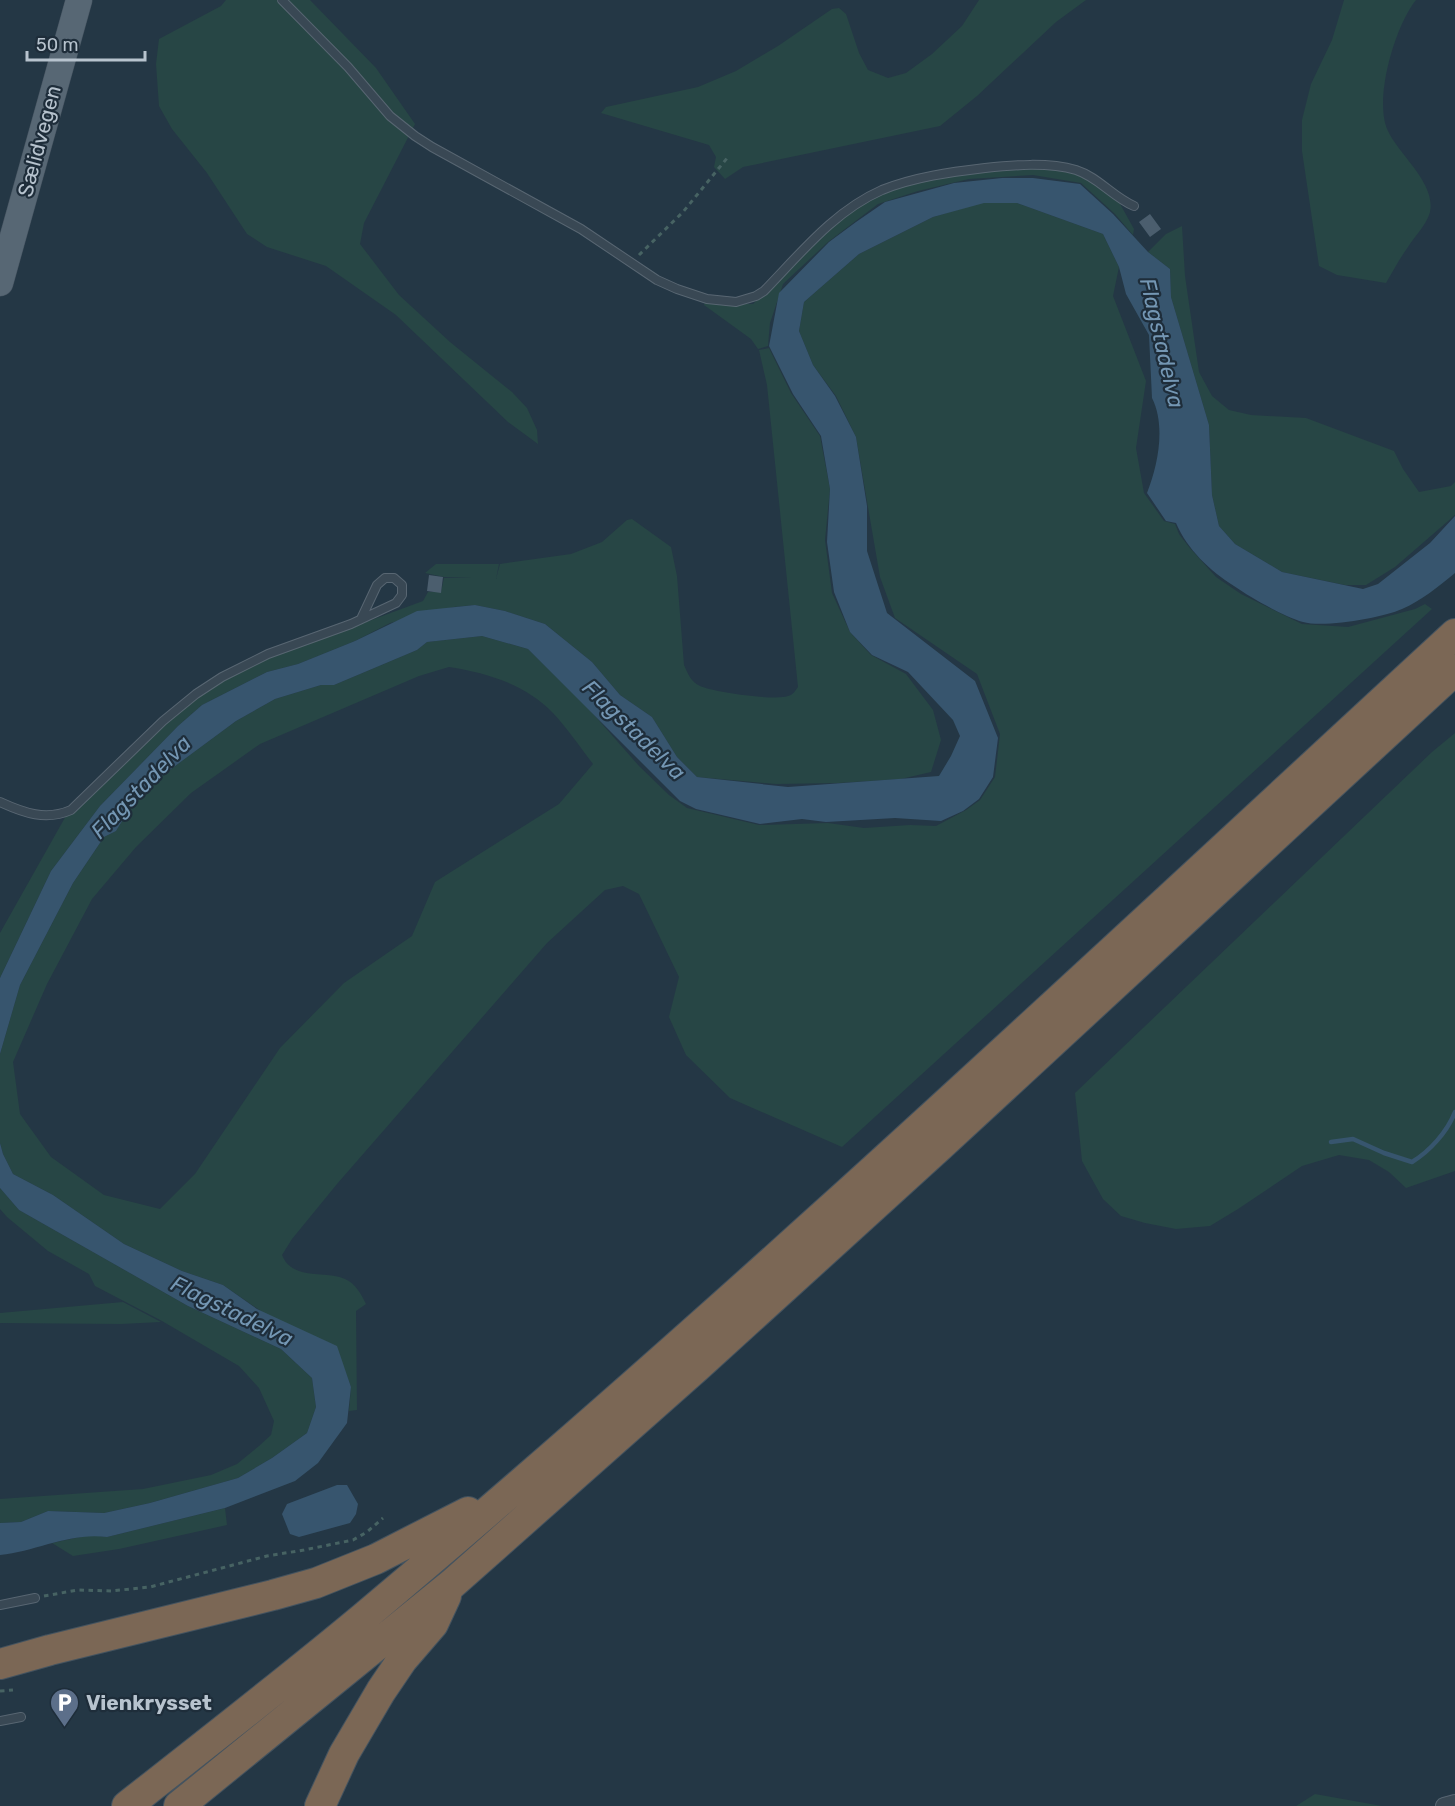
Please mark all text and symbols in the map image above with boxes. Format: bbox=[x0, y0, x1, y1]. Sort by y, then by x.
scale bar bbox=[27, 24, 146, 62]
text: 50 m bbox=[36, 34, 79, 56]
street label: Sælidvegen bbox=[12, 82, 66, 200]
water label: Flagstadelva bbox=[1134, 275, 1190, 411]
water label: Flagstadelva bbox=[577, 674, 691, 786]
water label: Flagstadelva bbox=[85, 730, 197, 844]
water label: Flagstadelva bbox=[167, 1270, 298, 1352]
parking icon: Vienkrysset bbox=[49, 1686, 81, 1728]
place label: Vienkrysset bbox=[86, 1690, 212, 1715]

